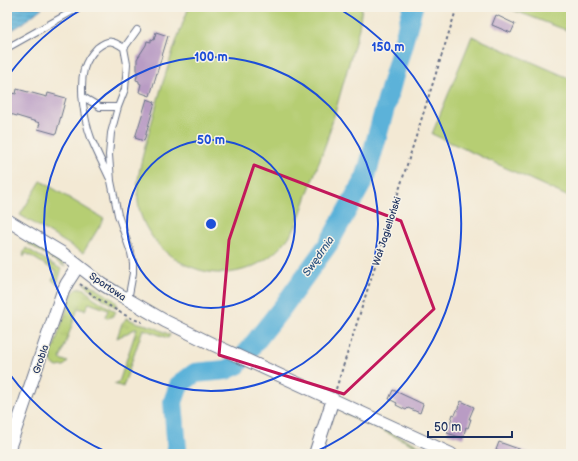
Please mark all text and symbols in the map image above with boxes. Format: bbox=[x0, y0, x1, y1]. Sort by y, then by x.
text: 150 m bbox=[372, 40, 404, 55]
text: 100 m bbox=[194, 50, 228, 65]
text: 50 m bbox=[197, 133, 225, 148]
street label: Wał Jagielloński bbox=[370, 195, 404, 267]
centre of rings bbox=[204, 217, 218, 231]
water label: Swędrnia bbox=[300, 234, 337, 279]
street label: Sportowa bbox=[87, 270, 128, 304]
street label: Grobla bbox=[30, 343, 52, 375]
scale bar bbox=[428, 413, 512, 439]
text: 50 m bbox=[434, 420, 461, 435]

